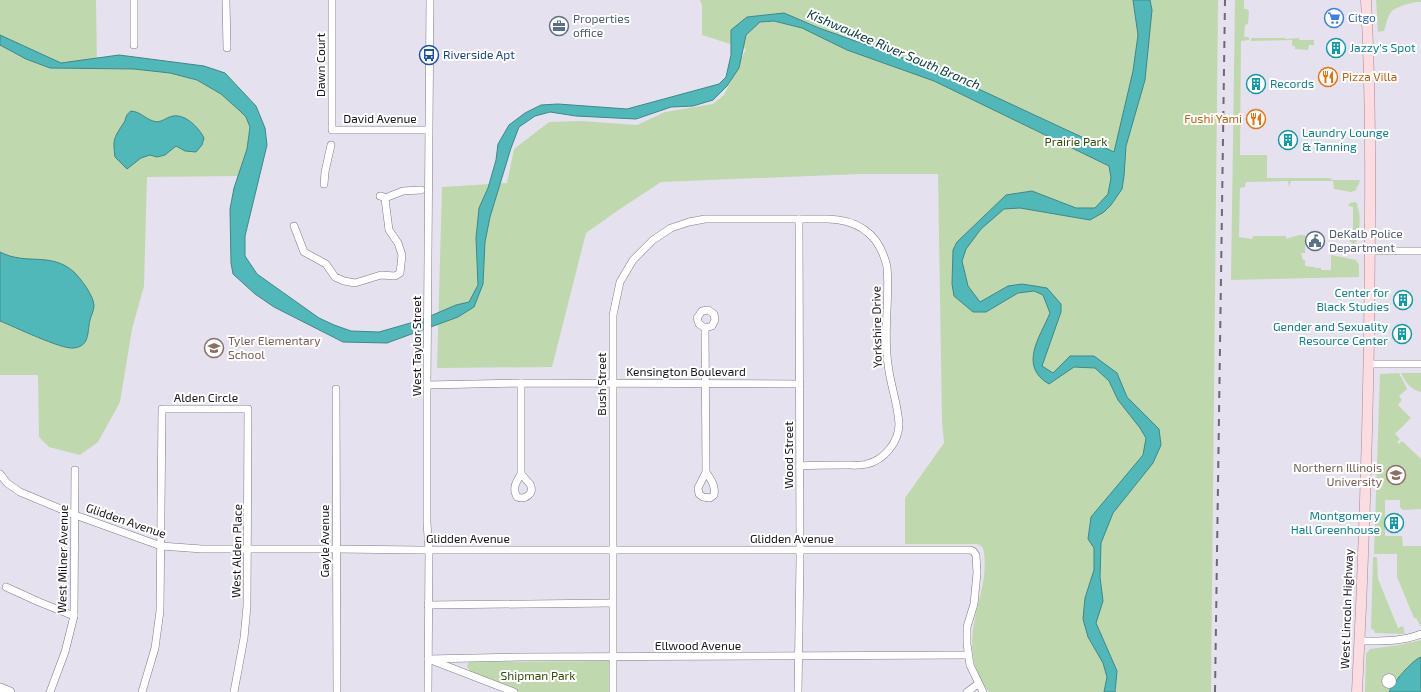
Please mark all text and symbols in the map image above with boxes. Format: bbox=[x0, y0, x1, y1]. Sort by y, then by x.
water label: Kishwaukee River South Branch bbox=[805, 5, 983, 93]
supermarket icon: Citgo bbox=[1323, 7, 1345, 29]
place label: Citgo bbox=[1348, 10, 1376, 24]
place label: Properties office bbox=[573, 11, 630, 39]
office icon: Properties office bbox=[548, 15, 570, 37]
street label: Dawn Court bbox=[313, 33, 327, 97]
building icon: Jazzy's Spot bbox=[1325, 37, 1347, 59]
place label: Jazzy's Spot bbox=[1350, 40, 1416, 54]
bus stop icon: Riverside Apt bbox=[418, 44, 440, 66]
place label: Riverside Apt bbox=[443, 47, 515, 61]
restaurant icon: Pizza Villa bbox=[1317, 66, 1339, 88]
place label: Pizza Villa bbox=[1342, 69, 1397, 83]
building icon: Records bbox=[1245, 73, 1267, 95]
place label: Records bbox=[1270, 76, 1314, 90]
restaurant icon: Fushi Yami bbox=[1245, 108, 1267, 130]
street label: David Avenue bbox=[343, 111, 417, 125]
place label: Fushi Yami bbox=[1184, 111, 1242, 125]
place label: Laundry Lounge & Tanning bbox=[1302, 125, 1389, 153]
building icon: Laundry Lounge & Tanning bbox=[1277, 129, 1299, 151]
park label: Prairie Park bbox=[1045, 134, 1107, 148]
place label: DeKalb Police Department bbox=[1329, 226, 1403, 254]
public building icon: DeKalb Police Department bbox=[1304, 230, 1326, 252]
place label: Center for Black Studies bbox=[1316, 285, 1389, 313]
street label: Yorkshire Drive bbox=[868, 286, 884, 368]
building icon: Center for Black Studies bbox=[1392, 289, 1414, 311]
street label: West Taylor Street bbox=[409, 295, 423, 396]
place label: Gender and Sexuality Resource Center bbox=[1273, 319, 1389, 347]
building icon: Gender and Sexuality Resource Center bbox=[1391, 323, 1413, 345]
place label: Tyler Elementary School bbox=[228, 333, 321, 361]
school or university icon: Tyler Elementary School bbox=[203, 337, 225, 359]
street label: Bush Street bbox=[594, 352, 608, 416]
street label: Kensington Boulevard bbox=[626, 364, 746, 378]
street label: Alden Circle bbox=[174, 390, 238, 404]
street label: Wood Street bbox=[781, 421, 795, 489]
place label: Northern Illinois University bbox=[1293, 460, 1383, 488]
school or university icon: Northern Illinois University bbox=[1385, 464, 1407, 486]
street label: Glidden Avenue bbox=[84, 500, 168, 540]
street label: West Alden Place bbox=[228, 504, 244, 598]
street label: Gayle Avenue bbox=[317, 504, 331, 578]
street label: West Milner Avenue bbox=[54, 505, 70, 613]
place label: Montgomery Hall Greenhouse bbox=[1291, 508, 1381, 536]
building icon: Montgomery Hall Greenhouse bbox=[1383, 512, 1405, 534]
street label: Glidden Avenue bbox=[426, 531, 510, 545]
street label: Glidden Avenue bbox=[750, 531, 834, 545]
street label: West Lincoln Highway bbox=[1337, 548, 1355, 669]
street label: Ellwood Avenue bbox=[655, 638, 741, 652]
park label: Shipman Park bbox=[501, 668, 575, 682]

